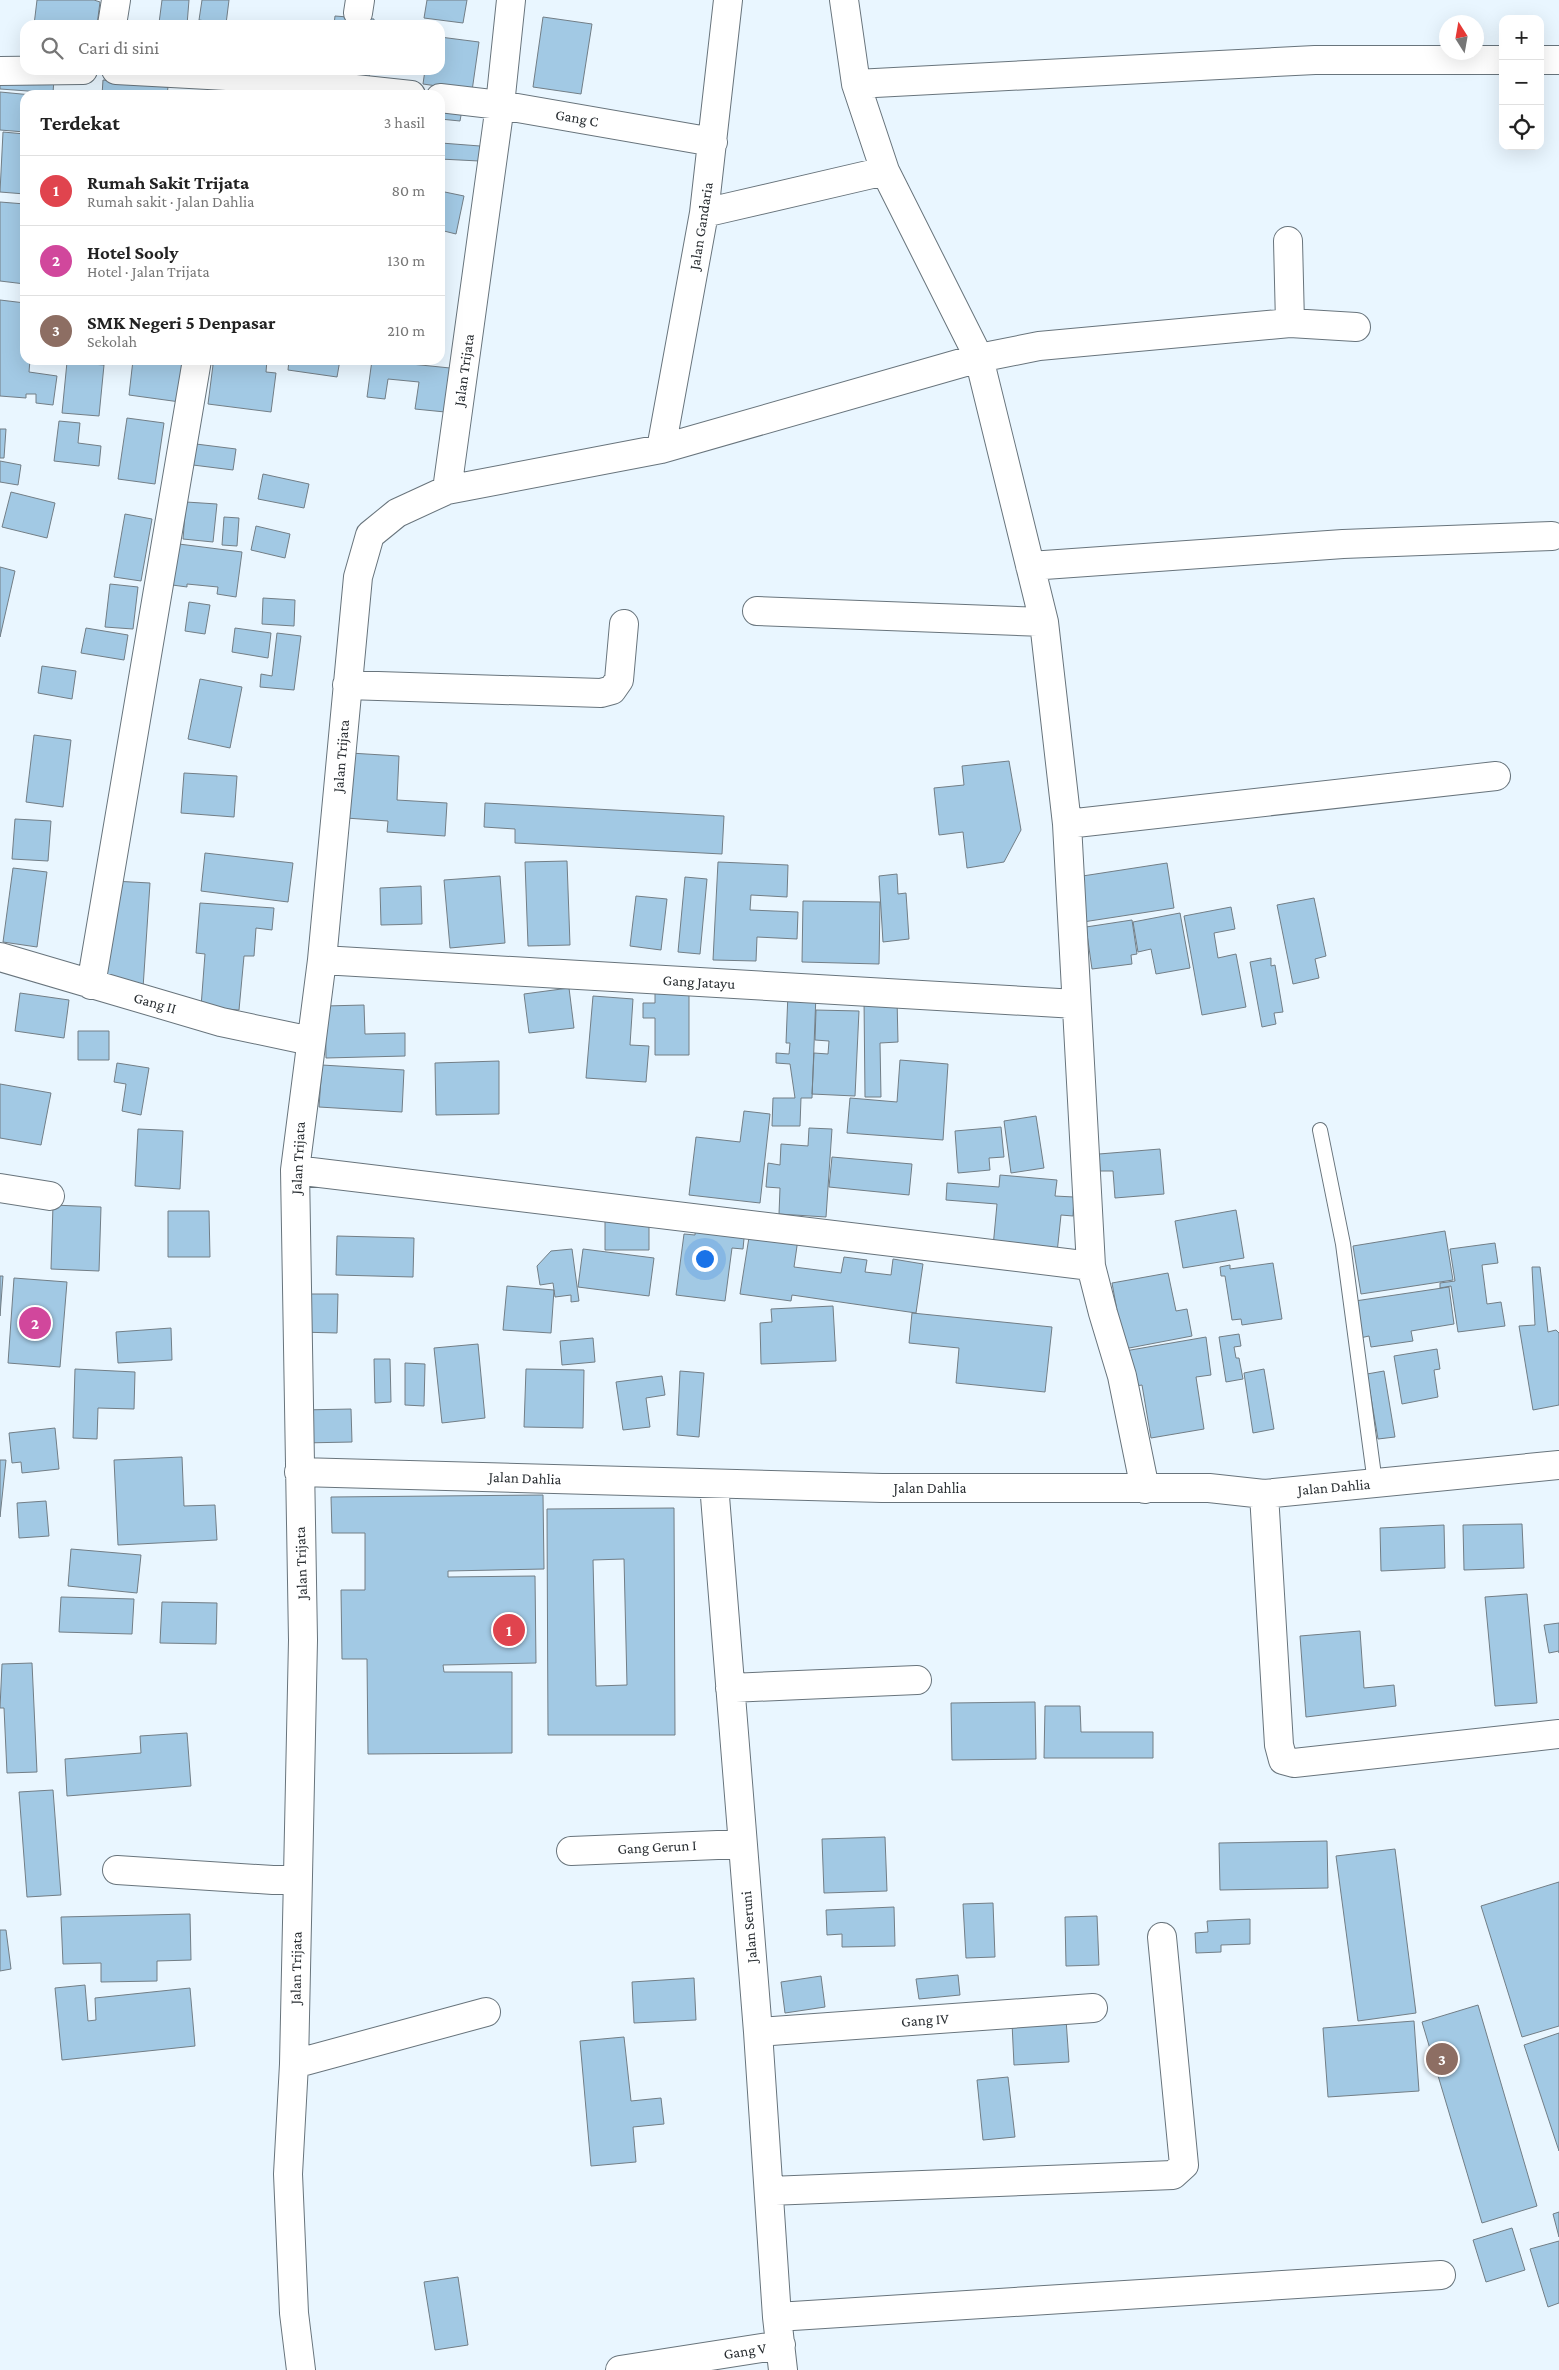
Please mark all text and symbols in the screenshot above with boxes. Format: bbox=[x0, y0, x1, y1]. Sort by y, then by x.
north arrow bbox=[1439, 15, 1484, 60]
map controls bbox=[1499, 15, 1544, 150]
button: + bbox=[1499, 15, 1544, 60]
search box bbox=[20, 20, 445, 75]
icon: search bbox=[38, 34, 66, 62]
text: Cari di sini bbox=[78, 37, 159, 58]
button: − bbox=[1499, 60, 1544, 105]
button: locate bbox=[1499, 105, 1544, 150]
street label: Gang C bbox=[554, 106, 600, 131]
text: Terdekat bbox=[40, 111, 120, 135]
text: 3 hasil bbox=[384, 114, 425, 131]
text: Rumah Sakit Trijata bbox=[87, 172, 249, 193]
street label: Jalan Gandaria bbox=[686, 181, 717, 273]
text: 1 bbox=[53, 182, 59, 199]
text: 80 m bbox=[391, 182, 425, 199]
text: Rumah sakit · Jalan Dahlia bbox=[87, 193, 254, 210]
text: Hotel Sooly bbox=[87, 242, 179, 263]
text: 2 bbox=[52, 252, 60, 269]
text: 130 m bbox=[387, 252, 425, 269]
text: Hotel · Jalan Trijata bbox=[87, 263, 210, 280]
text: SMK Negeri 5 Denpasar bbox=[87, 312, 276, 333]
text: 3 bbox=[52, 322, 60, 339]
text: 210 m bbox=[387, 322, 425, 339]
text: Sekolah bbox=[87, 333, 137, 350]
street label: Jalan Trijata bbox=[451, 333, 478, 409]
street label: Jalan Trijata bbox=[330, 719, 353, 795]
street label: Gang Jatayu bbox=[662, 972, 736, 993]
street label: Gang II bbox=[132, 989, 178, 1018]
street label: Jalan Trijata bbox=[288, 1121, 309, 1197]
your location bbox=[692, 1246, 718, 1272]
pin: 2 bbox=[19, 1304, 51, 1342]
street label: Jalan Dahlia bbox=[486, 1469, 562, 1488]
street label: Jalan Dahlia bbox=[1295, 1476, 1371, 1499]
street label: Jalan Dahlia bbox=[892, 1480, 967, 1497]
street label: Jalan Trijata bbox=[292, 1526, 311, 1602]
pin: 1 bbox=[493, 1611, 525, 1649]
street label: Gang Gerun I bbox=[617, 1837, 697, 1858]
street label: Jalan Seruni bbox=[738, 1890, 761, 1966]
street label: Jalan Trijata bbox=[287, 1931, 306, 2007]
street label: Gang IV bbox=[901, 2010, 950, 2031]
pin: 3 bbox=[1426, 2040, 1458, 2078]
street label: Gang V bbox=[722, 2340, 768, 2363]

